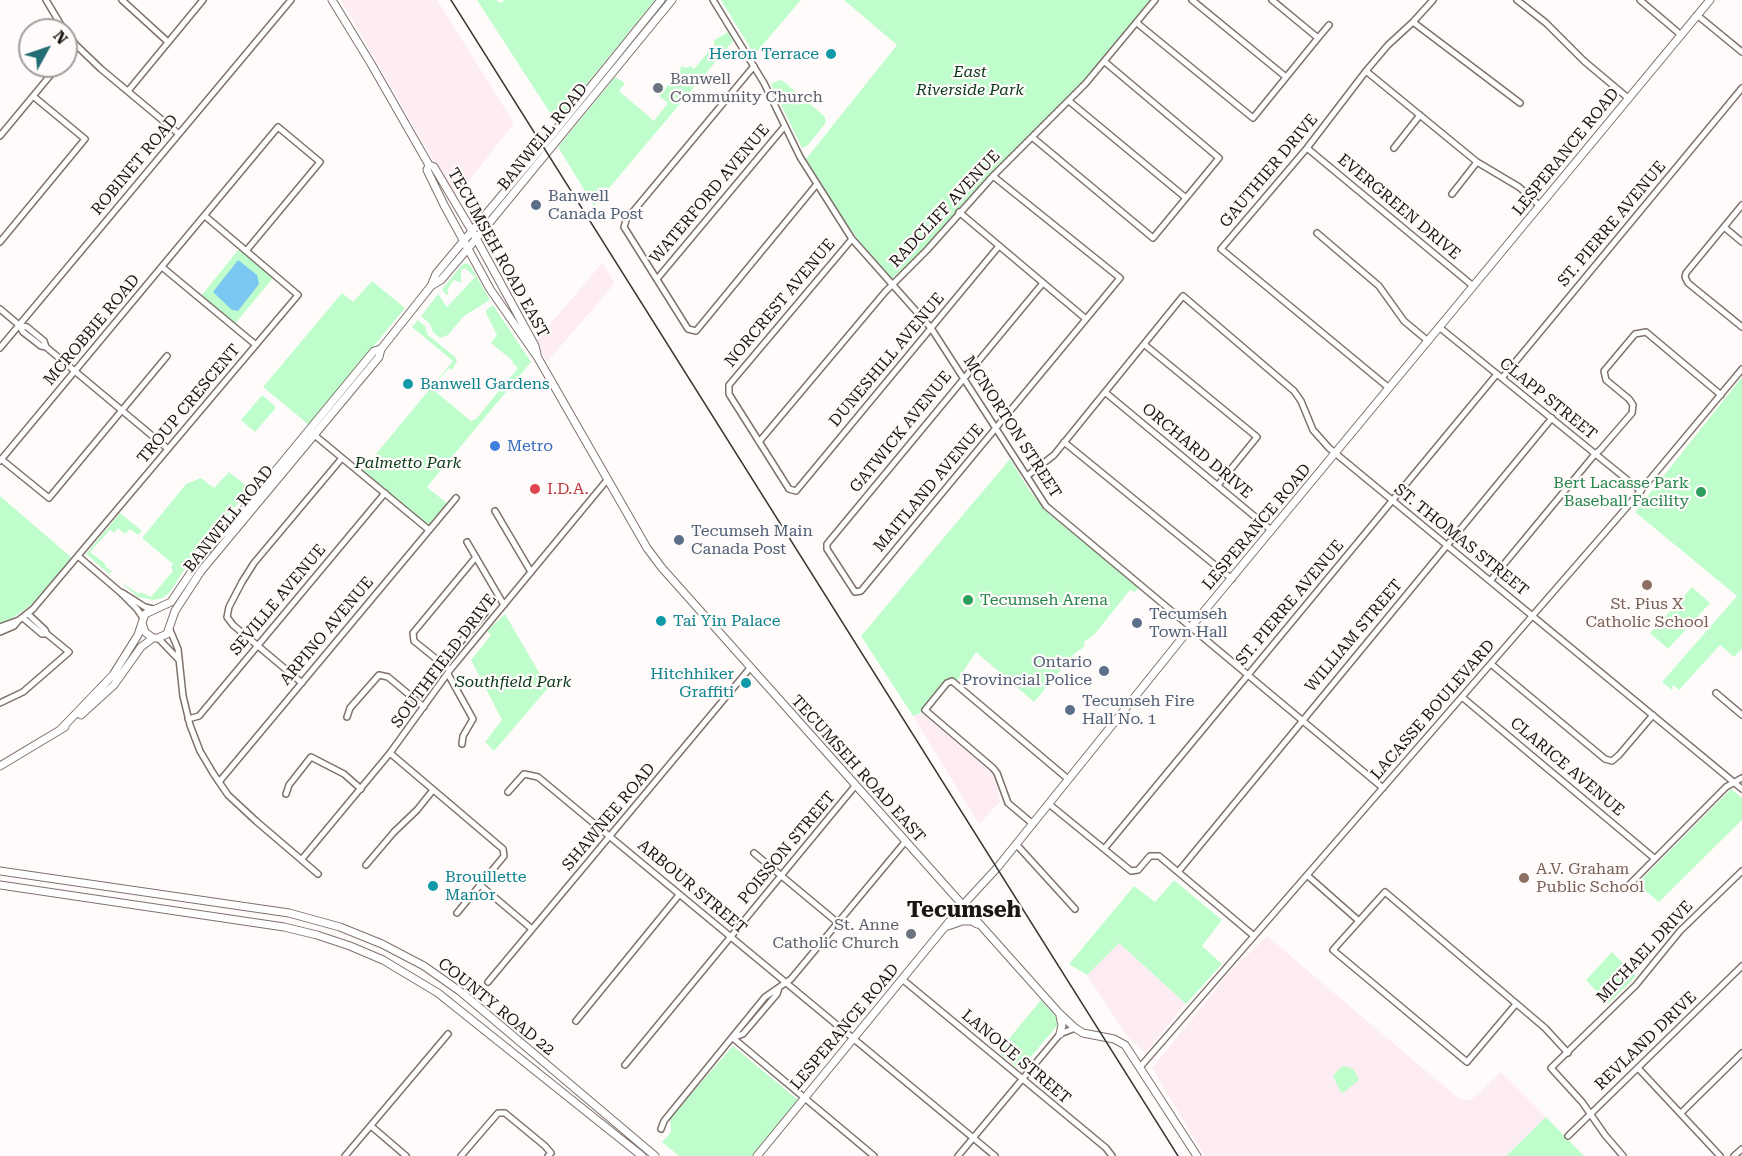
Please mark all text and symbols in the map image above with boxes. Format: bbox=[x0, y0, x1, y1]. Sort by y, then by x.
north arrow bbox=[18, 18, 78, 78]
text: N bbox=[49, 27, 72, 48]
place label: Heron Terrace bbox=[709, 44, 819, 64]
marker: Heron Terrace bbox=[824, 47, 838, 61]
park label: East Riverside Park bbox=[916, 62, 1024, 100]
place label: Banwell Community Church bbox=[670, 69, 823, 107]
street label: BANWELL ROAD bbox=[494, 80, 592, 194]
marker: Banwell Community Church bbox=[651, 81, 665, 95]
street label: LESPERANCE ROAD bbox=[1509, 84, 1623, 220]
street label: GAUTHIER DRIVE bbox=[1216, 110, 1322, 232]
street label: ROBINET ROAD bbox=[87, 111, 183, 219]
street label: WATERFORD AVENUE bbox=[646, 121, 774, 267]
street label: RADCLIFF AVENUE bbox=[886, 146, 1004, 272]
street label: EVERGREEN DRIVE bbox=[1334, 150, 1464, 264]
street label: ST. PIERRE AVENUE bbox=[1554, 157, 1670, 291]
street label: TECUMSEH ROAD EAST bbox=[443, 165, 553, 341]
place label: Banwell Canada Post bbox=[548, 186, 643, 224]
marker: Banwell Canada Post bbox=[529, 198, 543, 212]
street label: NORCREST AVENUE bbox=[721, 235, 839, 371]
street label: MCROBBIE ROAD bbox=[40, 271, 144, 389]
street label: DUNESHILL AVENUE bbox=[825, 289, 949, 431]
street label: TROUP CRESCENT bbox=[134, 341, 244, 467]
street label: MCNORTON STREET bbox=[959, 352, 1065, 502]
street label: CLAPP STREET bbox=[1495, 354, 1601, 444]
street label: GATWICK AVENUE bbox=[846, 367, 956, 497]
place label: Banwell Gardens bbox=[420, 374, 550, 394]
marker: Banwell Gardens bbox=[401, 377, 415, 391]
street label: ORCHARD DRIVE bbox=[1138, 399, 1256, 503]
street label: MAITLAND AVENUE bbox=[870, 420, 988, 556]
place label: Metro bbox=[507, 436, 553, 456]
marker: Metro bbox=[488, 439, 502, 453]
park label: Palmetto Park bbox=[355, 453, 461, 473]
street label: LESPERANCE ROAD bbox=[1199, 460, 1315, 594]
street label: BANWELL ROAD bbox=[180, 462, 278, 576]
place label: Bert Lacasse Park Baseball Facility bbox=[1553, 473, 1689, 511]
place label: I.D.A. bbox=[547, 479, 589, 499]
street label: ST. THOMAS STREET bbox=[1390, 480, 1532, 600]
marker: I.D.A. bbox=[528, 482, 542, 496]
marker: Bert Lacasse Park Baseball Facility bbox=[1694, 485, 1708, 499]
place label: Tecumseh Main Canada Post bbox=[691, 521, 813, 559]
marker: Tecumseh Main Canada Post bbox=[672, 533, 686, 547]
street label: ST. PIERRE AVENUE bbox=[1232, 536, 1348, 670]
street label: SEVILLE AVENUE bbox=[226, 541, 330, 659]
street label: ARPINO AVENUE bbox=[276, 573, 378, 689]
street label: WILLIAM STREET bbox=[1301, 576, 1407, 696]
marker: St. Pius X Catholic School bbox=[1640, 578, 1654, 592]
street label: SOUTHFIELD DRIVE bbox=[387, 590, 501, 732]
place label: Tecumseh Arena bbox=[980, 590, 1108, 610]
marker: Tecumseh Arena bbox=[961, 593, 975, 607]
place label: St. Pius X Catholic School bbox=[1585, 594, 1709, 632]
place label: Tecumseh Town Hall bbox=[1149, 604, 1228, 642]
place label: Tai Yin Palace bbox=[673, 611, 781, 631]
marker: Tai Yin Palace bbox=[654, 614, 668, 628]
marker: Tecumseh Town Hall bbox=[1130, 616, 1144, 630]
street label: LACASSE BOULEVARD bbox=[1367, 636, 1499, 784]
place label: Ontario Provincial Police bbox=[962, 652, 1092, 690]
place label: Hitchhiker Graffiti bbox=[650, 664, 734, 702]
marker: Ontario Provincial Police bbox=[1097, 664, 1111, 678]
park label: Southfield Park bbox=[455, 672, 571, 692]
marker: Hitchhiker Graffiti bbox=[739, 676, 753, 690]
place label: Tecumseh Fire Hall No. 1 bbox=[1082, 691, 1194, 729]
street label: TECUMSEH ROAD EAST bbox=[787, 692, 929, 846]
marker: Tecumseh Fire Hall No. 1 bbox=[1063, 703, 1077, 717]
street label: CLARICE AVENUE bbox=[1506, 714, 1628, 820]
street label: SHAWNEE ROAD bbox=[558, 759, 660, 875]
street label: POISSON STREET bbox=[734, 788, 840, 908]
street label: ARBOUR STREET bbox=[634, 836, 750, 938]
place label: A.V. Graham Public School bbox=[1536, 859, 1644, 897]
place label: Brouillette Manor bbox=[445, 867, 526, 905]
marker: A.V. Graham Public School bbox=[1517, 871, 1531, 885]
marker: Brouillette Manor bbox=[426, 879, 440, 893]
street label: MICHAEL DRIVE bbox=[1593, 897, 1697, 1007]
district label: Tecumseh bbox=[907, 898, 1021, 924]
place label: St. Anne Catholic Church bbox=[773, 915, 899, 953]
marker: St. Anne Catholic Church bbox=[904, 927, 918, 941]
street label: COUNTY ROAD 22 bbox=[434, 954, 558, 1060]
street label: LESPERANCE ROAD bbox=[787, 960, 903, 1094]
street label: REVLAND DRIVE bbox=[1591, 988, 1701, 1094]
street label: LANOUE STREET bbox=[958, 1006, 1074, 1108]

